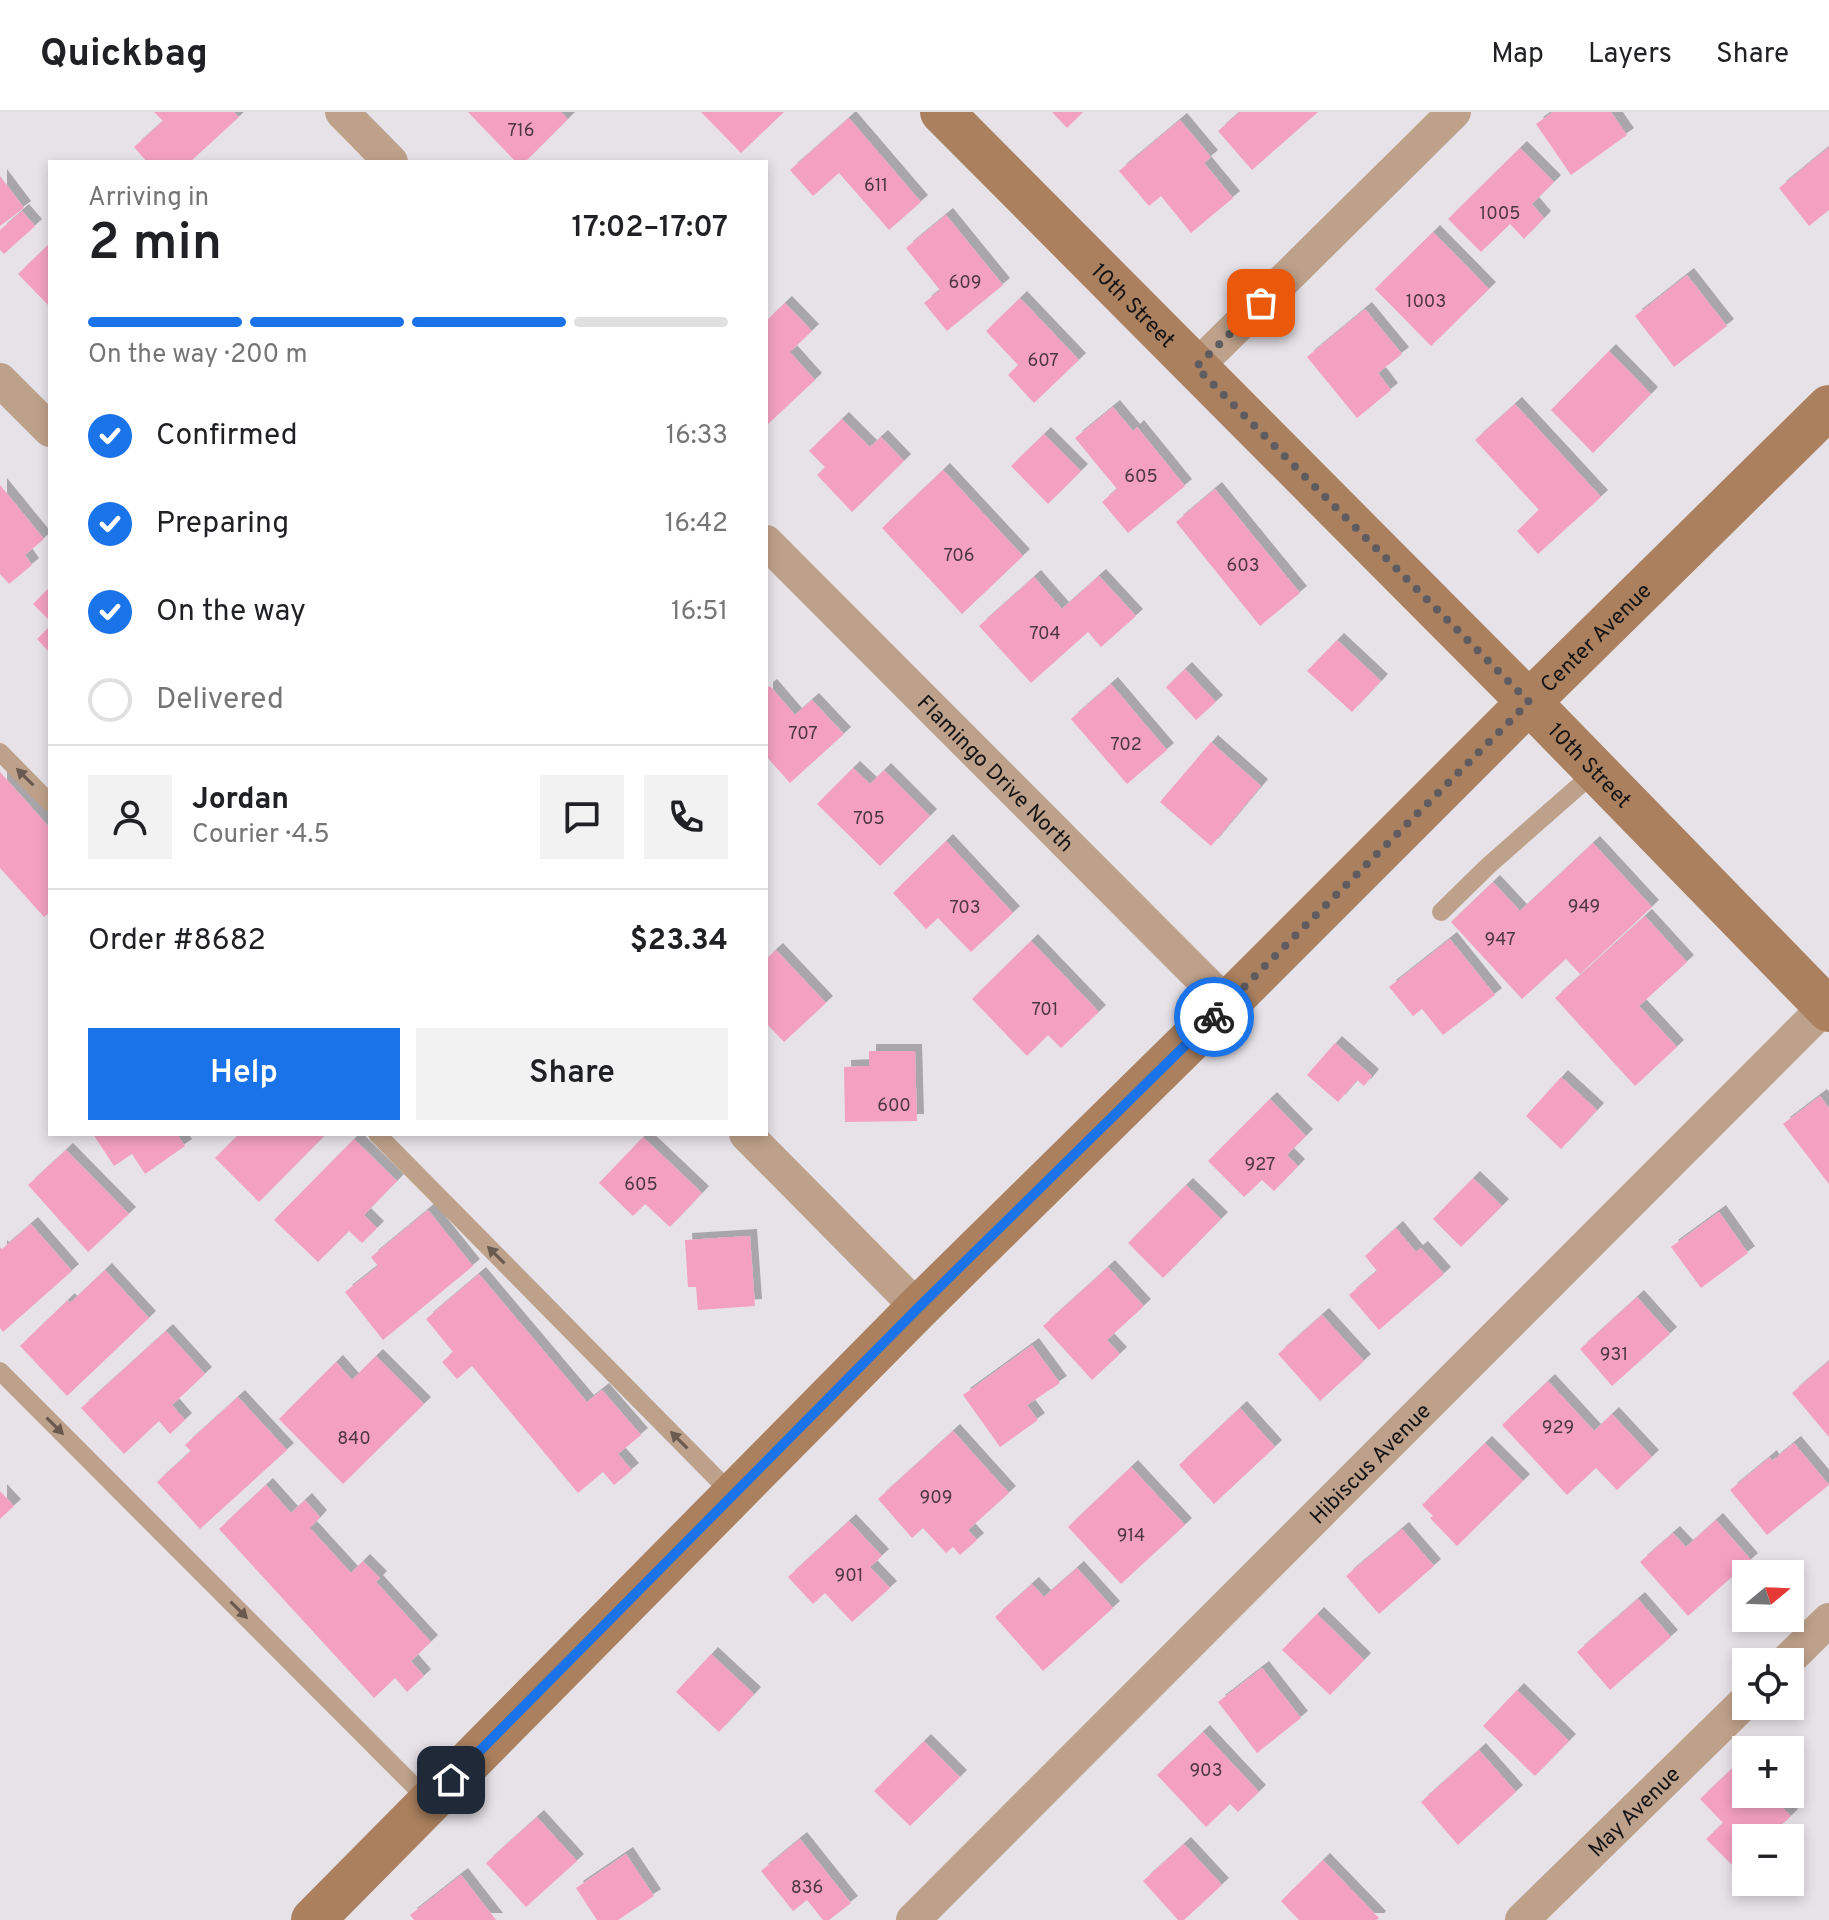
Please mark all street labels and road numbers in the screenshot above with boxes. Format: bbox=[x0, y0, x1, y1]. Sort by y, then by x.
street label: 10th Street bbox=[1084, 259, 1180, 355]
street label: Center Avenue bbox=[1536, 578, 1658, 699]
street label: Flamingo Drive North bbox=[910, 690, 1079, 859]
street label: 10th Street bbox=[1541, 718, 1636, 815]
street label: Hibiscus Avenue bbox=[1305, 1398, 1438, 1531]
street label: May Avenue bbox=[1584, 1762, 1687, 1864]

